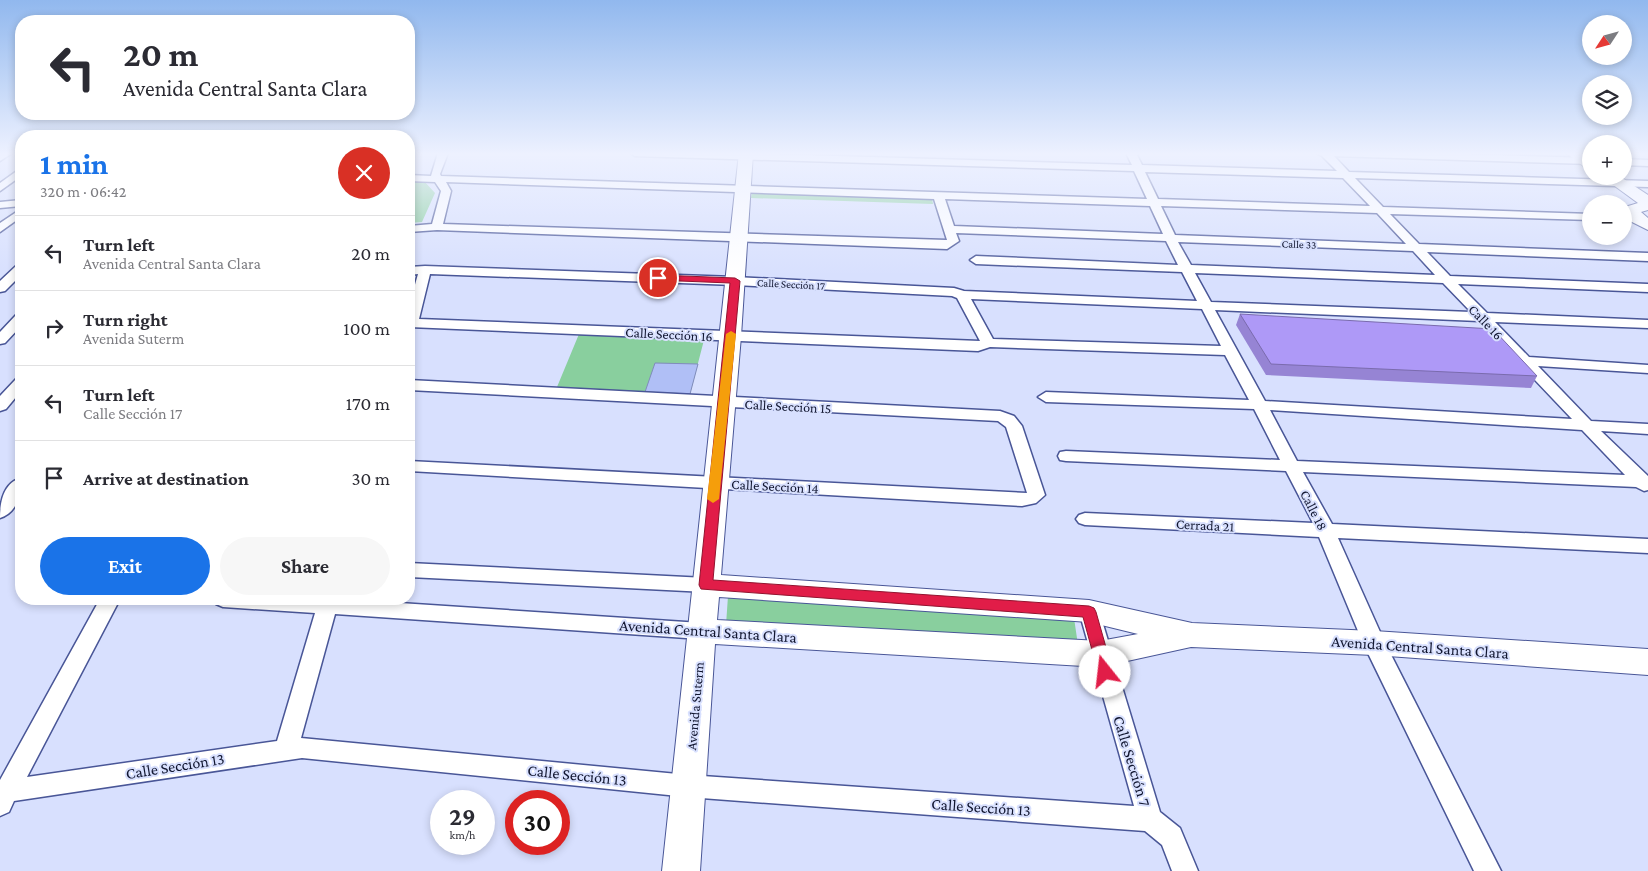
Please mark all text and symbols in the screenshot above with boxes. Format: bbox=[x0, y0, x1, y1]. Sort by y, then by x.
north arrow bbox=[1582, 15, 1632, 65]
map controls bbox=[1582, 15, 1632, 245]
icon: left bbox=[40, 35, 105, 100]
text: 20 m bbox=[123, 35, 198, 74]
button: layers bbox=[1582, 75, 1632, 125]
text: Avenida Central Santa Clara bbox=[123, 76, 368, 101]
button: + bbox=[1582, 135, 1632, 185]
text: 1 min bbox=[40, 147, 108, 180]
button: close bbox=[338, 147, 390, 199]
text: 320 m · 06:42 bbox=[40, 183, 126, 200]
button: − bbox=[1582, 195, 1632, 245]
text: Turn left bbox=[83, 234, 155, 255]
street label: Calle 33 bbox=[1282, 237, 1316, 251]
icon: left bbox=[40, 239, 68, 267]
text: 20 m bbox=[351, 243, 390, 264]
text: Avenida Central Santa Clara bbox=[83, 255, 261, 272]
pin bbox=[637, 257, 679, 299]
icon: arrive bbox=[644, 264, 672, 292]
street label: Calle Sección 17 bbox=[757, 276, 825, 292]
street label: Calle 16 bbox=[1465, 301, 1507, 343]
text: Turn right bbox=[83, 309, 168, 330]
icon: right bbox=[40, 314, 68, 342]
text: 100 m bbox=[343, 318, 390, 339]
street label: Calle Sección 16 bbox=[625, 324, 713, 344]
text: Avenida Suterm bbox=[83, 330, 184, 347]
text: Turn left bbox=[83, 384, 155, 405]
icon: left bbox=[40, 389, 68, 417]
text: 170 m bbox=[346, 393, 390, 414]
street label: Calle Sección 15 bbox=[744, 396, 832, 416]
text: Calle Sección 17 bbox=[83, 405, 182, 422]
icon: arrive bbox=[40, 464, 68, 492]
text: Arrive at destination bbox=[83, 468, 249, 489]
text: 30 m bbox=[351, 468, 390, 489]
street label: Calle Sección 14 bbox=[731, 476, 819, 496]
street label: Calle 18 bbox=[1297, 487, 1331, 533]
street label: Cerrada 21 bbox=[1175, 515, 1235, 535]
button: Exit bbox=[40, 537, 210, 595]
button: Share bbox=[220, 537, 390, 595]
street label: Avenida Central Santa Clara bbox=[619, 616, 798, 646]
street label: Avenida Central Santa Clara bbox=[1331, 632, 1510, 662]
position arrow bbox=[1078, 645, 1130, 697]
street label: Avenida Suterm bbox=[683, 661, 707, 751]
street label: Calle Sección 7 bbox=[1110, 714, 1154, 809]
street label: Calle Sección 13 bbox=[125, 750, 225, 782]
street label: Calle Sección 13 bbox=[527, 761, 627, 789]
speed limit sign: 30 bbox=[505, 790, 570, 855]
street label: Calle Sección 13 bbox=[931, 795, 1031, 819]
text: 29 bbox=[449, 803, 476, 830]
text: km/h bbox=[450, 828, 475, 842]

